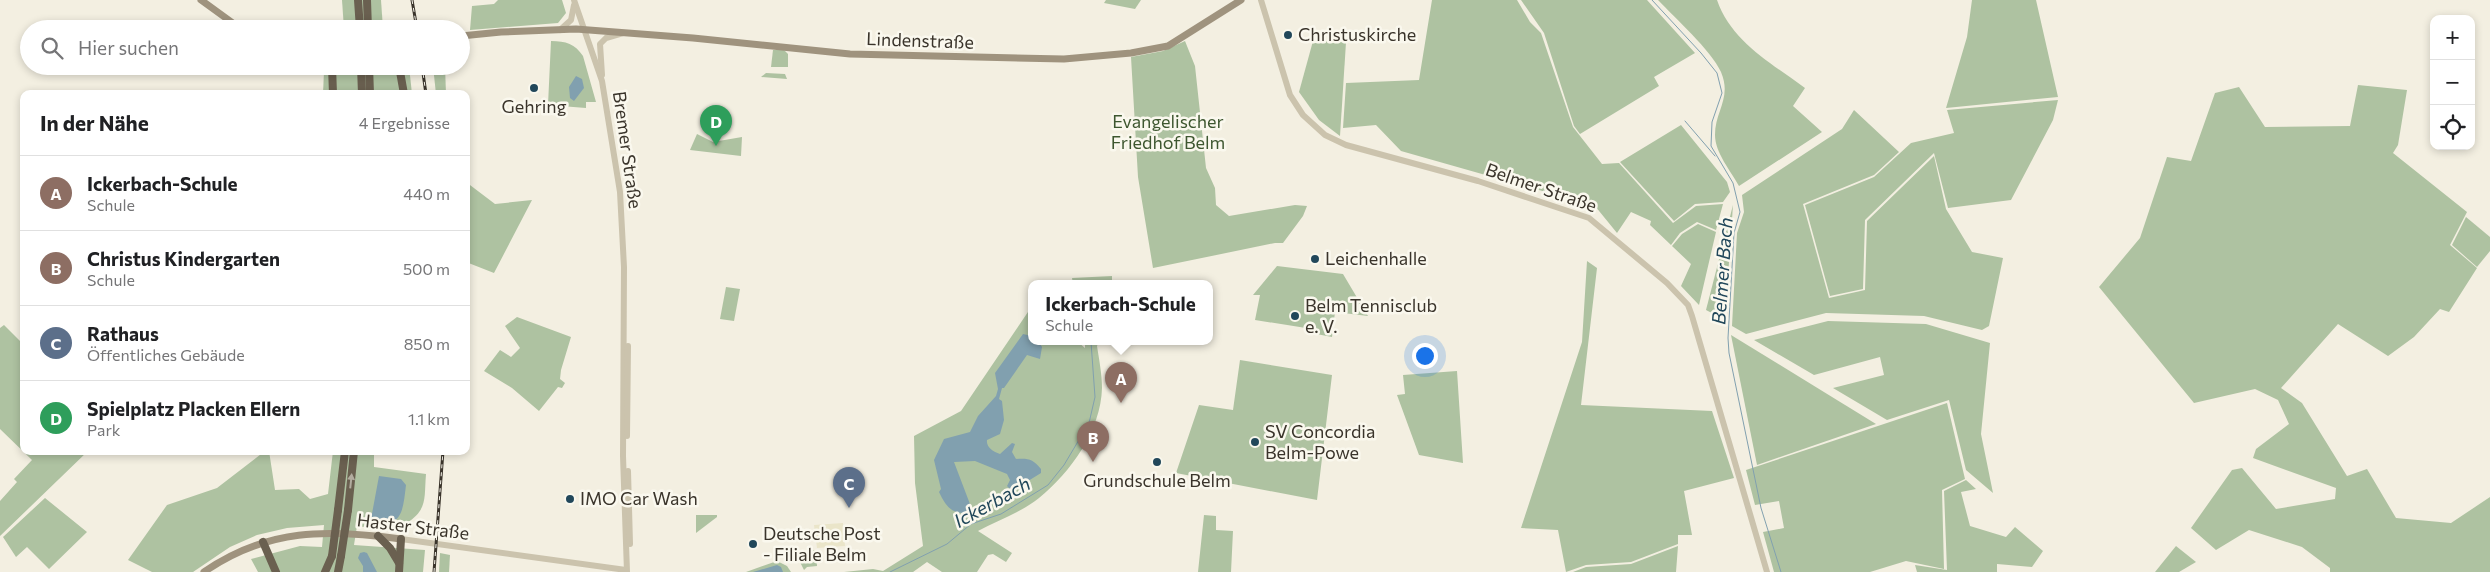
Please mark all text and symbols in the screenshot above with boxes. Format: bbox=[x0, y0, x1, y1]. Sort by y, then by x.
map controls bbox=[2430, 15, 2475, 150]
button: + bbox=[2430, 15, 2475, 60]
search box bbox=[20, 20, 470, 75]
place label: Christuskirche bbox=[1298, 23, 1416, 45]
street label: Lindenstraße bbox=[866, 27, 974, 53]
marker: Christuskirche bbox=[1282, 29, 1294, 41]
icon: search bbox=[38, 34, 66, 62]
text: Hier suchen bbox=[78, 36, 179, 59]
button: − bbox=[2430, 60, 2475, 105]
marker: Gehring bbox=[528, 82, 540, 94]
street label: Bremer Straße bbox=[609, 90, 647, 210]
place label: Gehring bbox=[502, 95, 567, 117]
pin: D bbox=[700, 105, 732, 146]
button: locate bbox=[2430, 105, 2475, 150]
text: In der Nähe bbox=[40, 110, 149, 135]
park label: Evangelischer Friedhof Belm bbox=[1111, 110, 1225, 153]
text: 4 Ergebnisse bbox=[359, 113, 450, 132]
street label: Belmer Straße bbox=[1483, 158, 1600, 216]
text: Ickerbach-Schule bbox=[87, 172, 238, 195]
text: A bbox=[50, 184, 62, 203]
text: 440 m bbox=[403, 184, 450, 203]
text: Schule bbox=[87, 195, 135, 214]
water label: Belmer Bach bbox=[1706, 216, 1737, 325]
text: Christus Kindergarten bbox=[87, 247, 280, 270]
place label: Leichenhalle bbox=[1325, 247, 1427, 269]
marker: Leichenhalle bbox=[1309, 253, 1321, 265]
text: B bbox=[51, 259, 61, 278]
text: 500 m bbox=[403, 259, 450, 278]
text: Schule bbox=[87, 270, 135, 289]
popup bbox=[1028, 280, 1213, 345]
text: Ickerbach-Schule bbox=[1045, 292, 1196, 315]
place label: Belm Tennisclub e. V. bbox=[1305, 294, 1437, 337]
marker: Belm Tennisclub e. V. bbox=[1289, 310, 1301, 322]
text: Schule bbox=[1045, 315, 1093, 334]
text: Rathaus bbox=[87, 322, 159, 345]
text: C bbox=[51, 334, 61, 353]
text: 850 m bbox=[404, 334, 450, 353]
your location bbox=[1412, 343, 1438, 369]
text: Öffentliches Gebäude bbox=[87, 345, 245, 364]
pin: A bbox=[1105, 362, 1137, 403]
text: Spielplatz Placken Ellern bbox=[87, 397, 300, 420]
text: D bbox=[50, 409, 62, 428]
text: 1.1 km bbox=[408, 409, 450, 428]
text: Park bbox=[87, 420, 120, 439]
place label: SV Concordia Belm-Powe bbox=[1265, 420, 1375, 463]
pin: B bbox=[1077, 421, 1109, 462]
marker: SV Concordia Belm-Powe bbox=[1249, 436, 1261, 448]
marker: Grundschule Belm bbox=[1151, 456, 1163, 468]
pin: C bbox=[833, 467, 865, 508]
place label: Grundschule Belm bbox=[1083, 469, 1231, 491]
water label: Ickerbach bbox=[950, 471, 1034, 532]
one-way arrow bbox=[347, 472, 355, 488]
place label: IMO Car Wash bbox=[580, 487, 698, 509]
marker: IMO Car Wash bbox=[564, 493, 576, 505]
street label: Haster Straße bbox=[356, 508, 471, 544]
place label: Deutsche Post - Filiale Belm bbox=[763, 522, 881, 565]
marker: Deutsche Post - Filiale Belm bbox=[747, 538, 759, 550]

